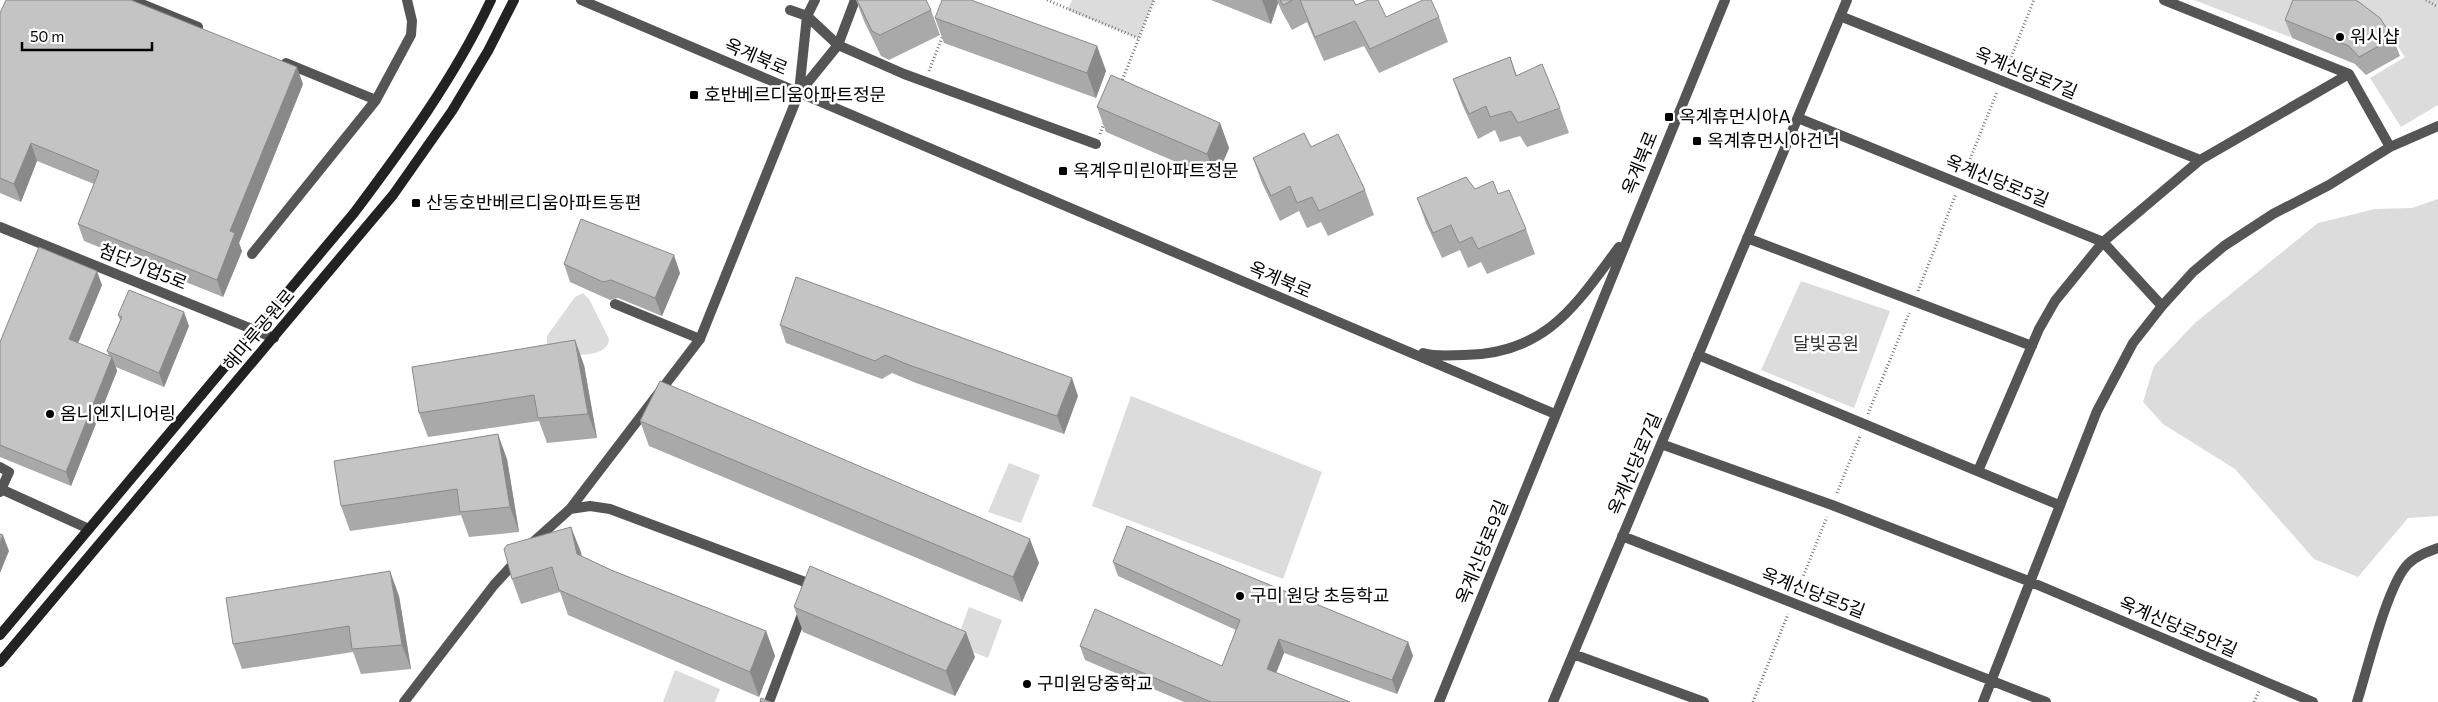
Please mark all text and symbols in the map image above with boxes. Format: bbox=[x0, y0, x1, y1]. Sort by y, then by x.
scale bar bbox=[22, 20, 152, 52]
place label: 워시샵 bbox=[2350, 25, 2400, 47]
text: 50 m bbox=[30, 27, 64, 45]
marker: 워시샵 bbox=[2334, 31, 2346, 43]
street label: 옥계북로 bbox=[722, 33, 791, 79]
street label: 옥계신당로7길 bbox=[1972, 41, 2081, 103]
place label: 호반베르디움아파트정문 bbox=[704, 83, 886, 105]
marker: 호반베르디움아파트정문 bbox=[688, 89, 700, 101]
place label: 옥계휴먼시아A bbox=[1679, 105, 1791, 127]
marker: 옥계휴먼시아A bbox=[1663, 111, 1675, 123]
street label: 옥계북로 bbox=[1616, 128, 1662, 197]
place label: 옥계휴먼시아건너 bbox=[1707, 129, 1839, 151]
marker: 옥계휴먼시아건너 bbox=[1691, 135, 1703, 147]
street label: 옥계신당로5길 bbox=[1942, 149, 2052, 211]
place label: 옥계우미린아파트정문 bbox=[1073, 159, 1239, 181]
marker: 옥계우미린아파트정문 bbox=[1057, 165, 1069, 177]
place label: 산동호반베르디움아파트동편 bbox=[426, 191, 641, 213]
marker: 산동호반베르디움아파트동편 bbox=[410, 197, 422, 209]
street label: 첨단기업5로 bbox=[96, 238, 191, 294]
street label: 옥계북로 bbox=[1246, 256, 1315, 302]
street label: 해마루공원로 bbox=[218, 284, 299, 374]
park label: 달빛공원 bbox=[1793, 332, 1859, 354]
place label: 옴니엔지니어링 bbox=[60, 402, 176, 424]
marker: 옴니엔지니어링 bbox=[44, 408, 56, 420]
street label: 옥계신당로7길 bbox=[1603, 409, 1665, 518]
street label: 옥계신당로9길 bbox=[1450, 496, 1512, 607]
street label: 옥계신당로5길 bbox=[1758, 562, 1869, 622]
place label: 구미 원당 초등학교 bbox=[1250, 584, 1389, 606]
marker: 구미 원당 초등학교 bbox=[1234, 590, 1246, 602]
street label: 옥계신당로5안길 bbox=[2116, 591, 2241, 661]
place label: 구미원당중학교 bbox=[1037, 672, 1153, 694]
marker: 구미원당중학교 bbox=[1021, 678, 1033, 690]

